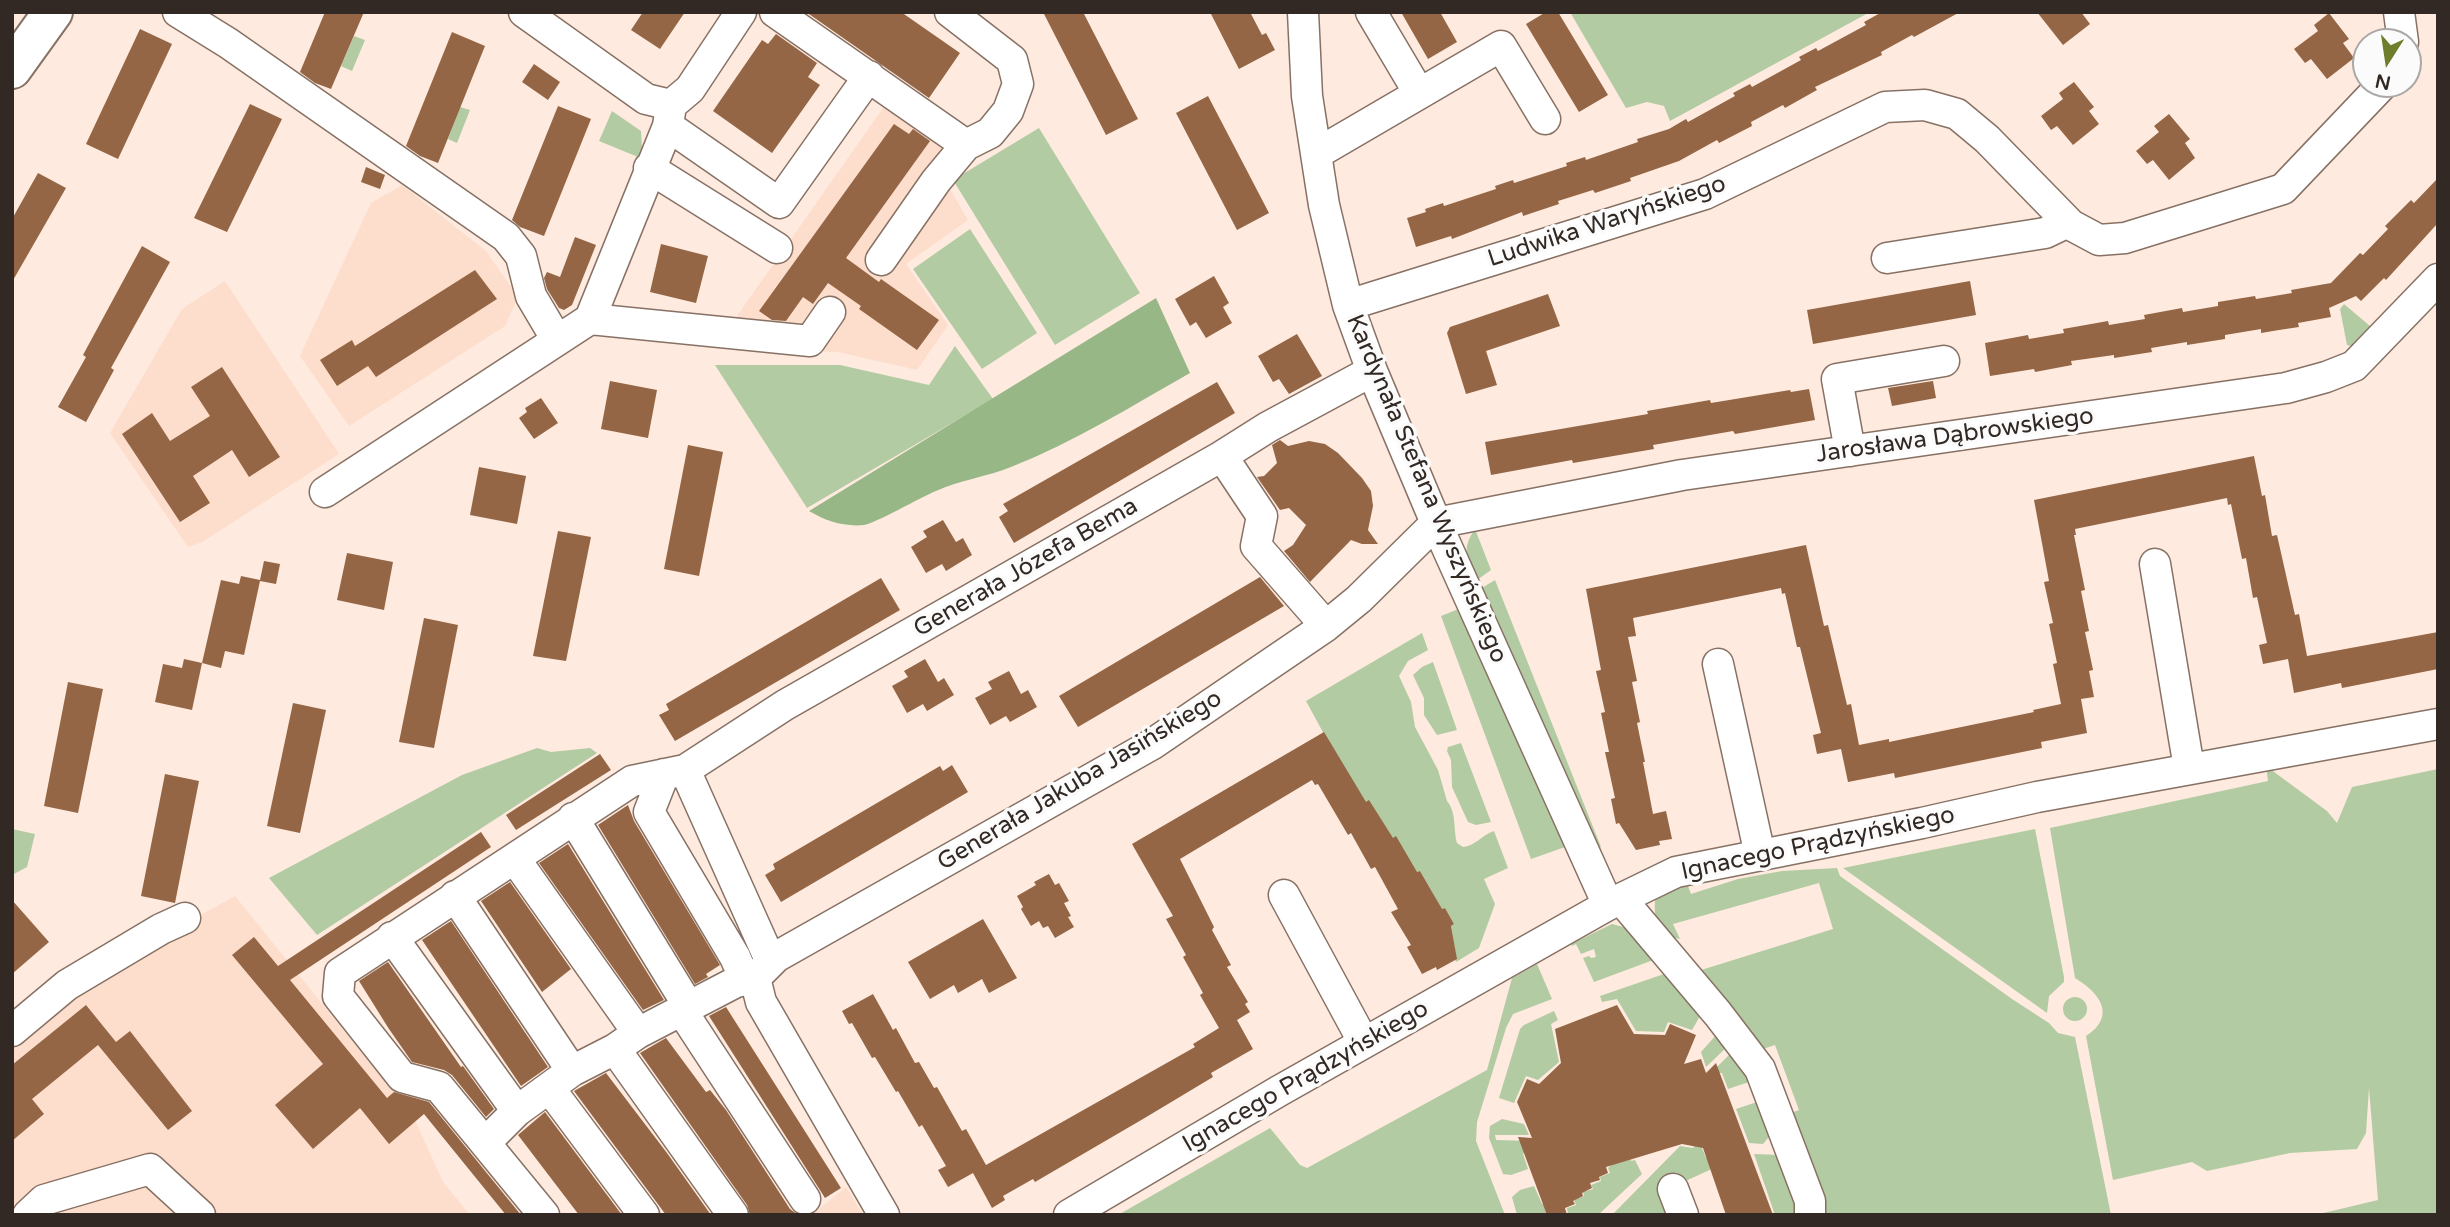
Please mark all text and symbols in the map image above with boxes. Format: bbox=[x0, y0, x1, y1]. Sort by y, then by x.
north arrow bbox=[2352, 28, 2422, 98]
text: N bbox=[2373, 69, 2393, 94]
street label: Ludwika Waryńskiego bbox=[1484, 170, 1730, 274]
street label: Kardynała Stefana Wyszyńskiego bbox=[1339, 310, 1513, 668]
street label: Jarosława Dąbrowskiego bbox=[1814, 402, 2096, 470]
street label: Generała Józefa Bema bbox=[909, 492, 1143, 644]
street label: Generała Jakuba Jasińskiego bbox=[933, 685, 1227, 877]
street label: Ignacego Prądzyńskiego bbox=[1679, 801, 1957, 887]
street label: Ignacego Prądzyńskiego bbox=[1178, 995, 1434, 1159]

